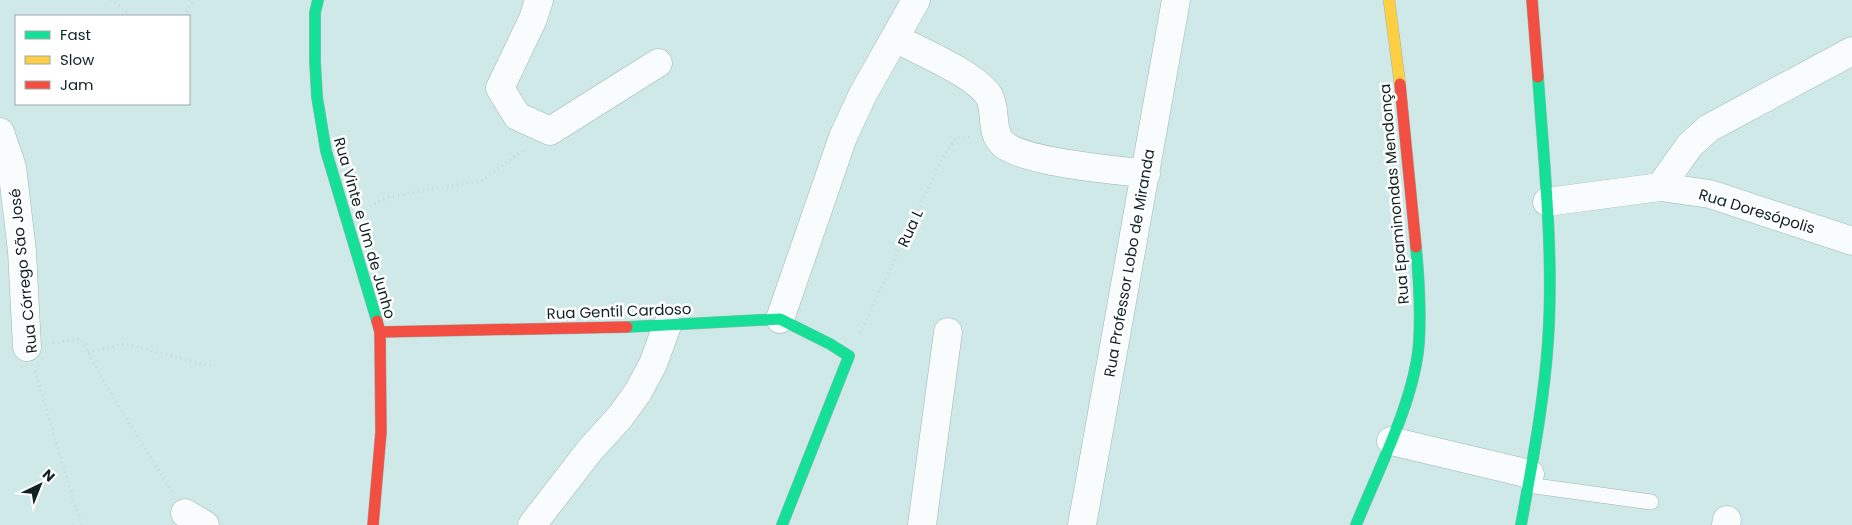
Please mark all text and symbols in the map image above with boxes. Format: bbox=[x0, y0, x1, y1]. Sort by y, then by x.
legend bbox=[15, 15, 190, 105]
text: Fast bbox=[60, 24, 91, 45]
text: Slow bbox=[60, 49, 95, 70]
text: Jam bbox=[60, 74, 94, 95]
street label: Rua Epaminondas Mendonça bbox=[1374, 83, 1414, 305]
street label: Rua Vinte e Um de Junho bbox=[329, 135, 401, 321]
street label: Rua Professor Lobo de Miranda bbox=[1099, 147, 1159, 379]
street label: Rua Doresópolis bbox=[1696, 183, 1818, 239]
street label: Rua Córrego São José bbox=[4, 188, 42, 354]
street label: Rua L bbox=[892, 205, 928, 250]
street label: Rua Gentil Cardoso bbox=[546, 298, 692, 324]
north arrow bbox=[15, 460, 65, 510]
text: N bbox=[38, 465, 60, 486]

